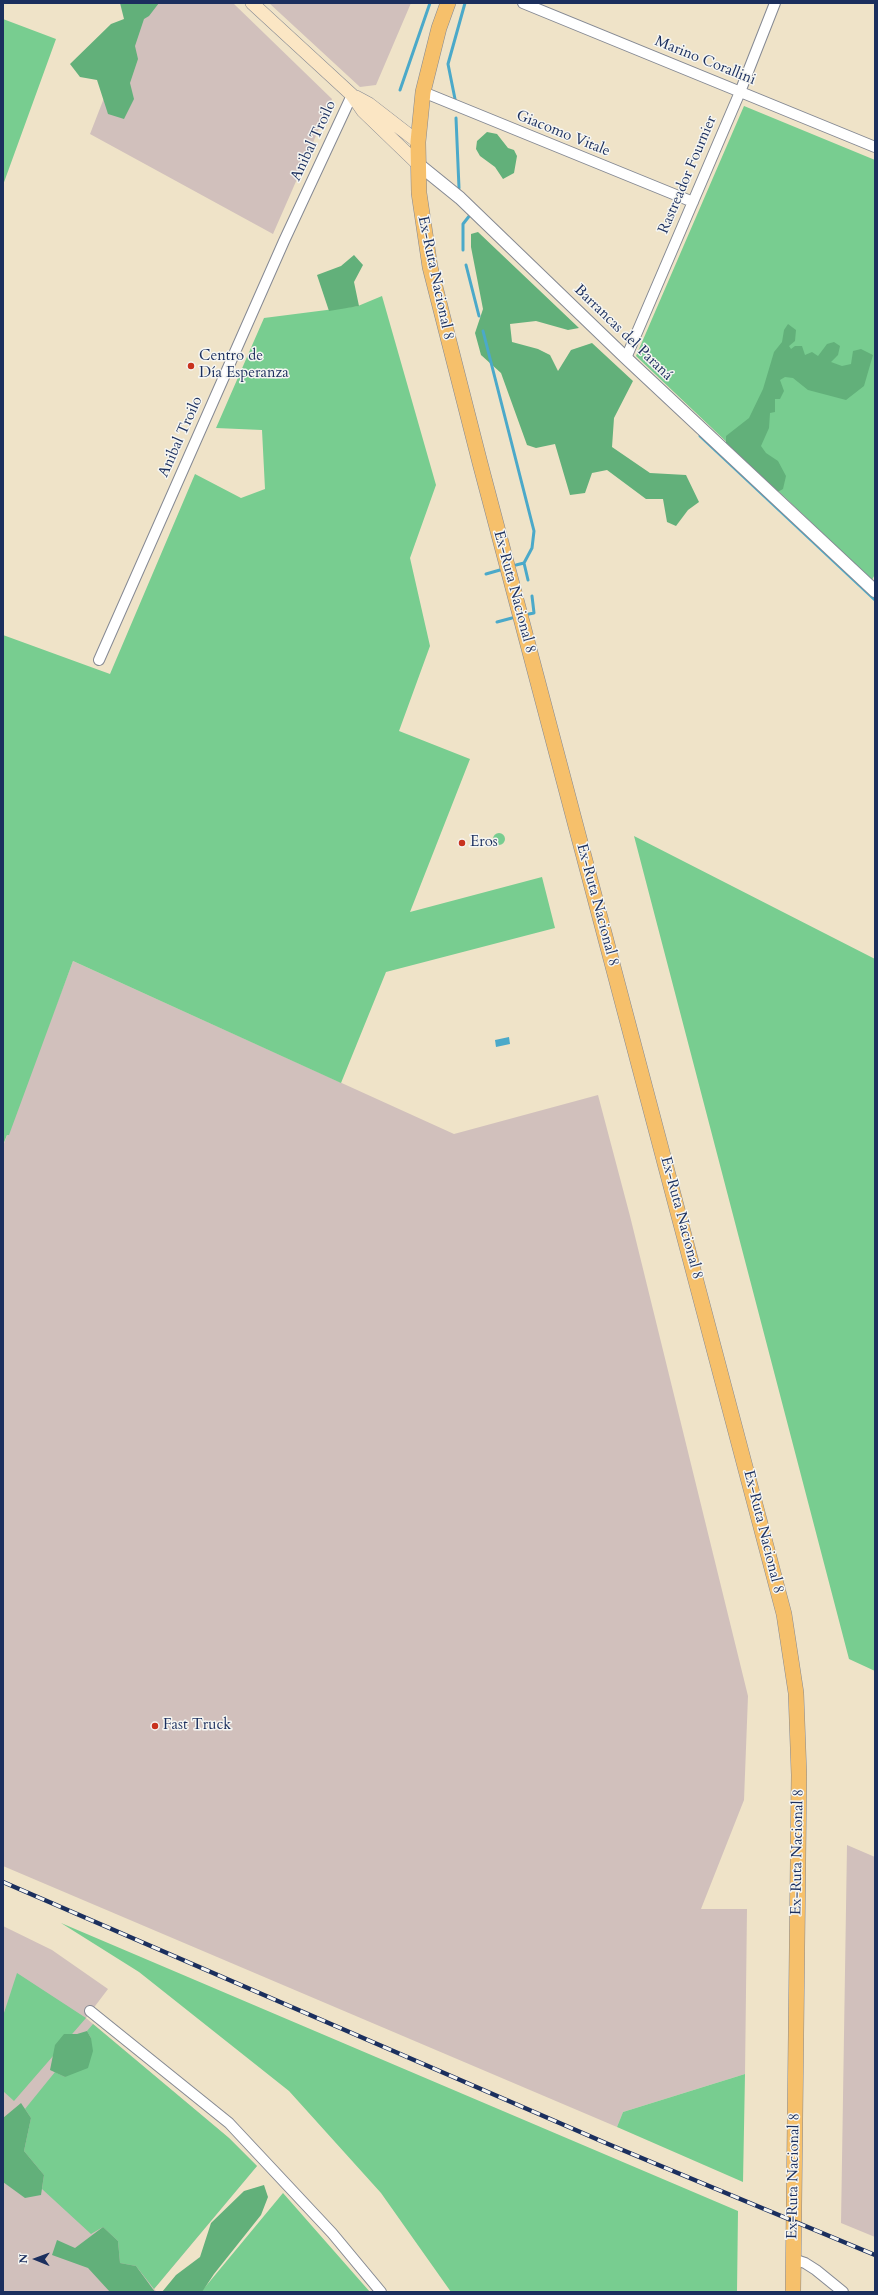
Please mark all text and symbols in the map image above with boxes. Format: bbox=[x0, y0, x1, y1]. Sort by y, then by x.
street label: Marino Corallini bbox=[652, 33, 758, 89]
street label: Anibal Troilo bbox=[288, 98, 340, 184]
street label: Giacomo Vitale bbox=[514, 107, 612, 161]
street label: Rastreador Fournier bbox=[655, 113, 721, 237]
street label: Ex-Ruta Nacional 8 bbox=[413, 214, 457, 342]
street label: Barrancas del Paraná bbox=[570, 281, 676, 385]
place label: Centro de Día Esperanza bbox=[199, 348, 289, 383]
marker: Centro de Día Esperanza bbox=[186, 361, 196, 371]
street label: Anibal Troilo bbox=[155, 394, 207, 480]
street label: Ex-Ruta Nacional 8 bbox=[489, 529, 539, 655]
place label: Eros bbox=[470, 834, 498, 852]
marker: Eros bbox=[457, 838, 467, 848]
street label: Ex-Ruta Nacional 8 bbox=[572, 842, 622, 968]
street label: Ex-Ruta Nacional 8 bbox=[656, 1155, 706, 1281]
street label: Ex-Ruta Nacional 8 bbox=[739, 1469, 787, 1595]
place label: Fast Truck bbox=[163, 1717, 231, 1735]
marker: Fast Truck bbox=[150, 1721, 160, 1731]
street label: Ex-Ruta Nacional 8 bbox=[788, 1789, 808, 1915]
street label: Ex-Ruta Nacional 8 bbox=[784, 2113, 804, 2239]
north arrow bbox=[16, 2239, 56, 2279]
text: N bbox=[16, 2254, 31, 2264]

